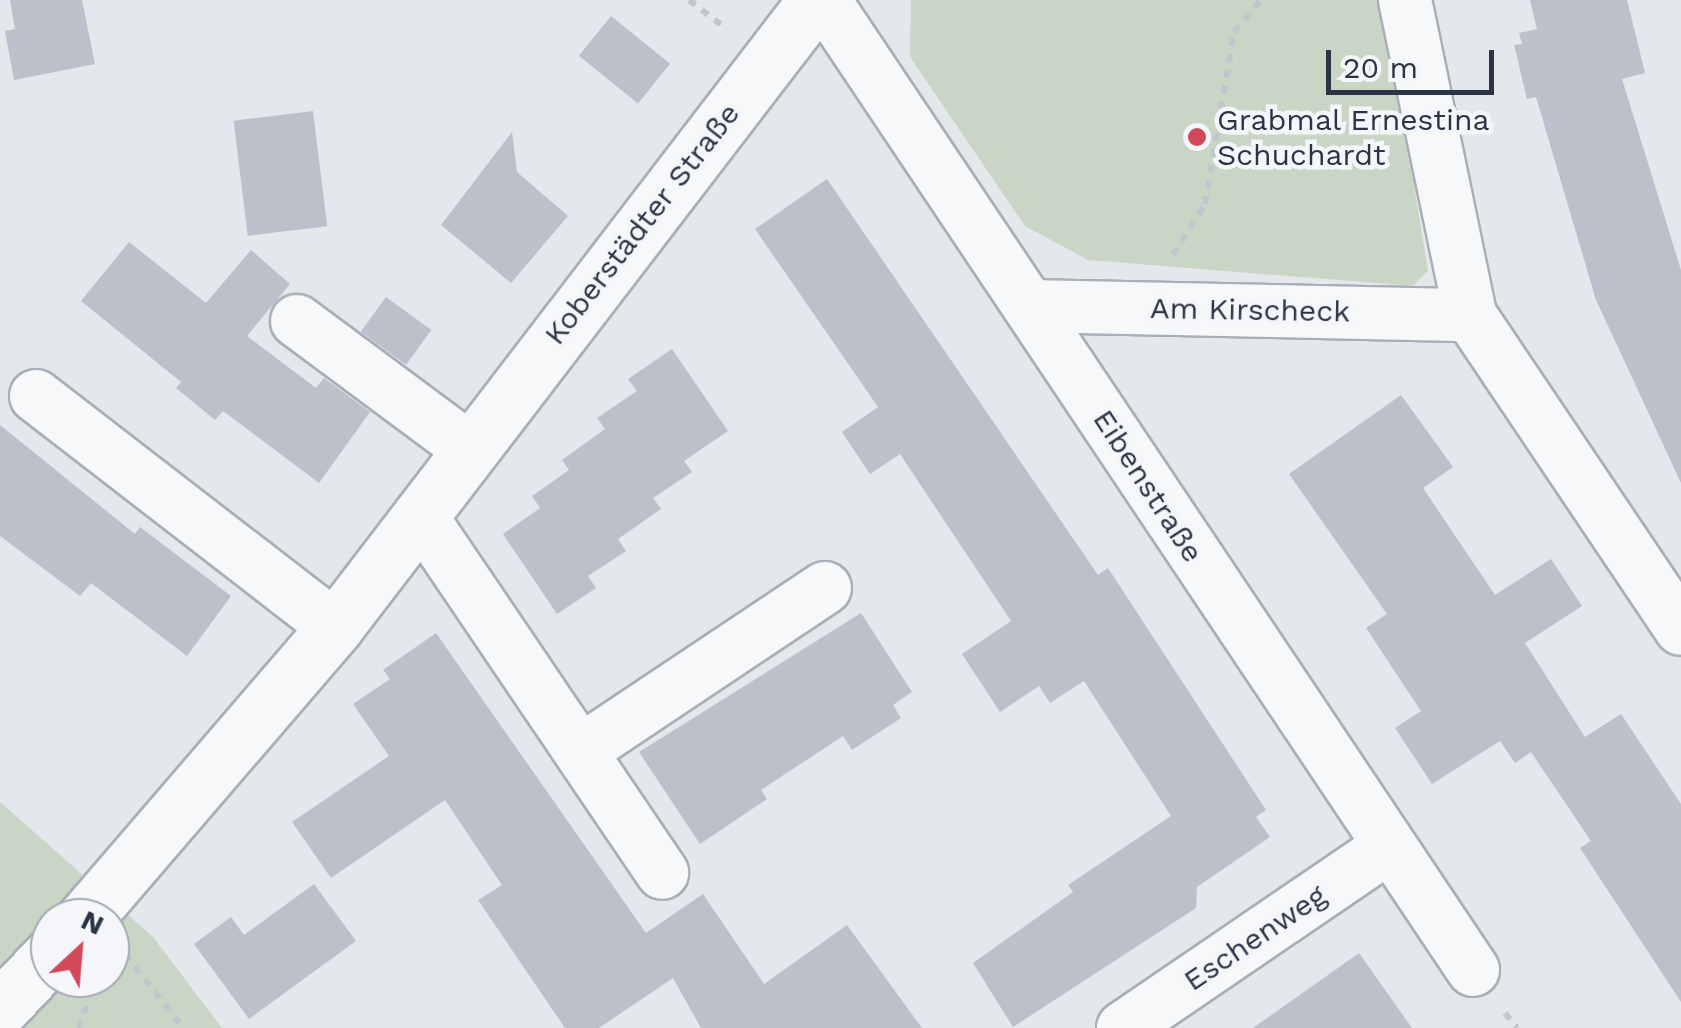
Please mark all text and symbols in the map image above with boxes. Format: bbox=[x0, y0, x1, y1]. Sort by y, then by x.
scale bar bbox=[1331, 30, 1498, 92]
text: 20 m bbox=[1343, 50, 1418, 85]
street label: Koberstädter Straße bbox=[536, 96, 748, 352]
place label: Grabmal Ernestina Schuchardt bbox=[1217, 102, 1490, 172]
marker: Grabmal Ernestina Schuchardt bbox=[1186, 126, 1208, 148]
street label: Am Kirscheck bbox=[1150, 290, 1350, 330]
street label: Eibenstraße bbox=[1085, 403, 1211, 569]
street label: Eschenweg bbox=[1177, 877, 1333, 999]
north arrow bbox=[30, 898, 130, 998]
text: N bbox=[76, 903, 109, 942]

